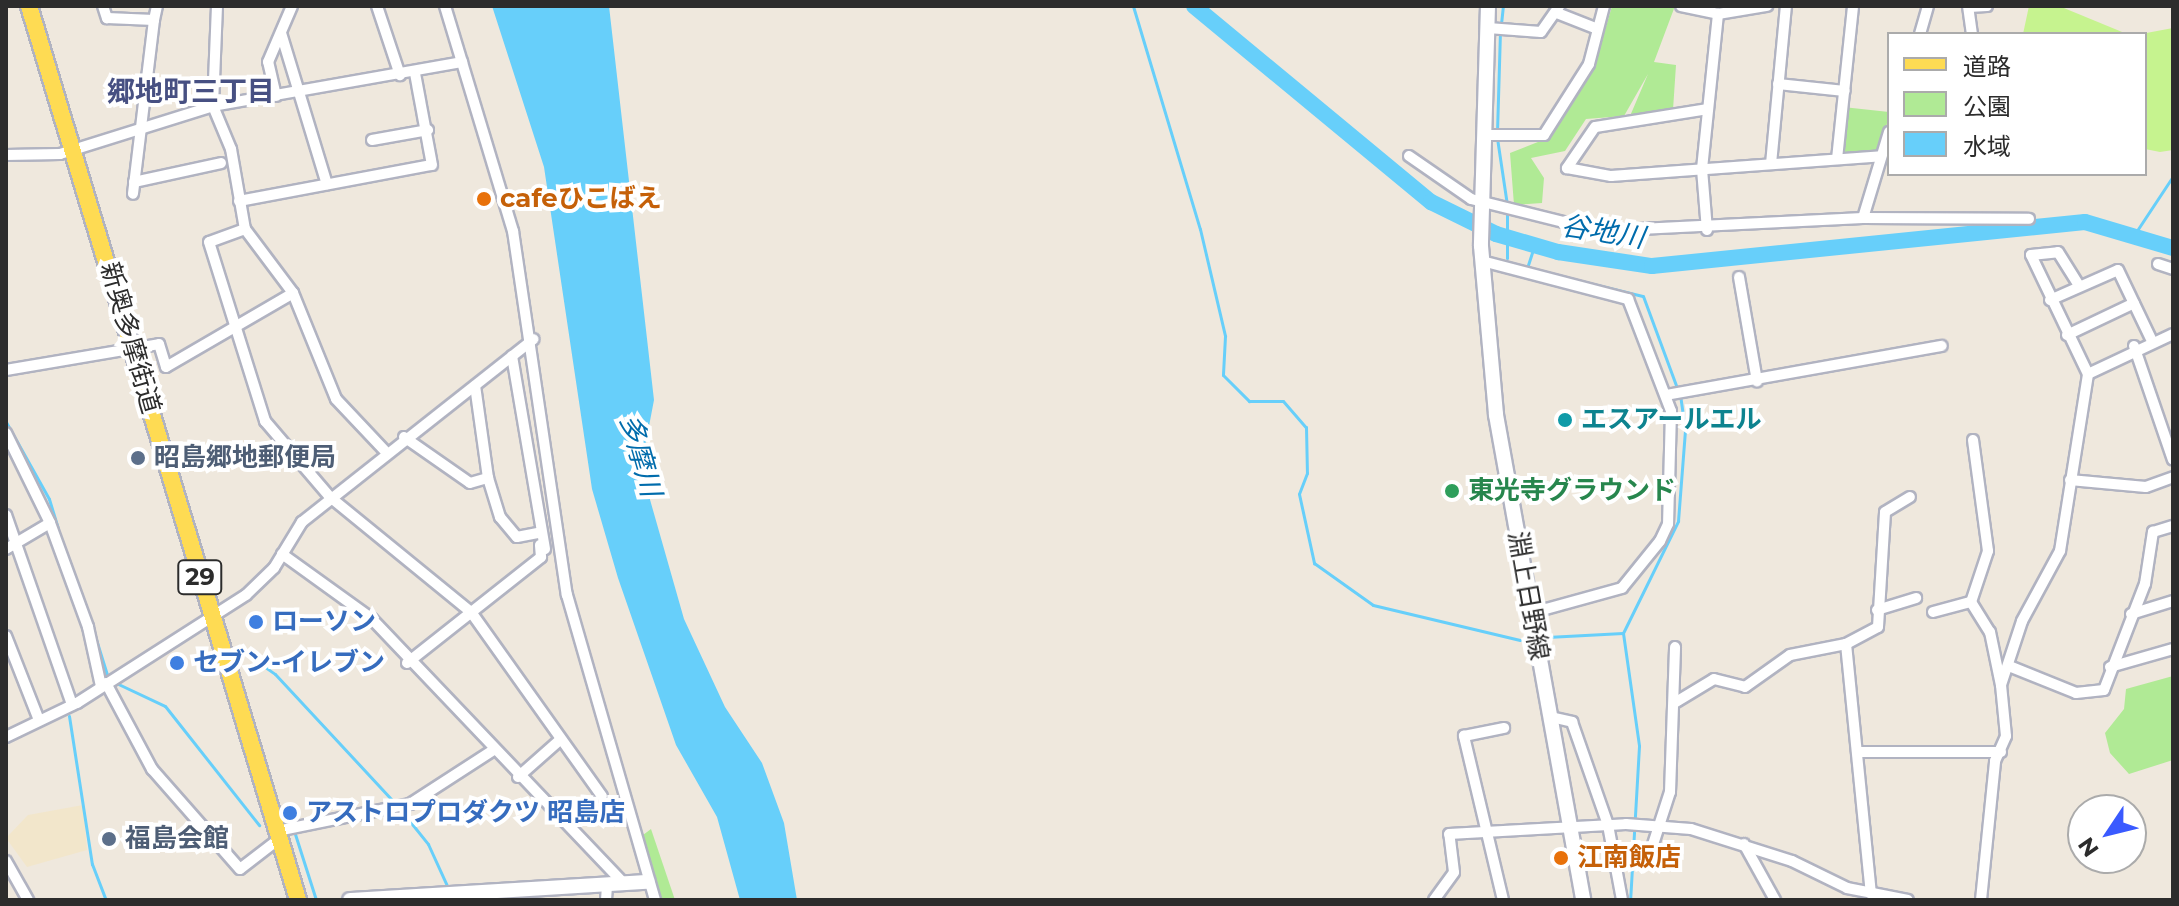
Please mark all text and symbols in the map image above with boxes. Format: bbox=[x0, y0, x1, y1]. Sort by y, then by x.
legend bbox=[1887, 32, 2147, 176]
text: 道路 bbox=[1963, 52, 2011, 81]
district label: 郷地町三丁目 bbox=[107, 74, 275, 108]
text: 公園 bbox=[1963, 92, 2011, 121]
text: 水域 bbox=[1963, 132, 2011, 161]
place label: cafeひこばえ bbox=[500, 183, 662, 215]
marker: cafeひこばえ bbox=[475, 190, 493, 208]
water label: 谷地川 bbox=[1559, 208, 1647, 254]
street label: 新奥多摩街道 bbox=[94, 259, 166, 417]
place label: エスアールエル bbox=[1581, 404, 1761, 436]
water label: 多摩川 bbox=[613, 410, 669, 500]
marker: エスアールエル bbox=[1556, 411, 1574, 429]
place label: 昭島郷地郵便局 bbox=[154, 442, 336, 474]
marker: 昭島郷地郵便局 bbox=[129, 449, 147, 467]
place label: 東光寺グラウンド bbox=[1468, 475, 1676, 507]
marker: 東光寺グラウンド bbox=[1443, 482, 1461, 500]
street label: 淵上日野線 bbox=[1501, 529, 1555, 663]
road number: 29 bbox=[176, 557, 224, 597]
place label: ローソン bbox=[272, 606, 376, 638]
marker: ローソン bbox=[247, 613, 265, 631]
place label: セブン-イレブン bbox=[193, 647, 385, 679]
marker: セブン-イレブン bbox=[168, 654, 186, 672]
north arrow bbox=[2067, 794, 2147, 874]
place label: アストロプロダクツ 昭島店 bbox=[306, 797, 625, 829]
marker: アストロプロダクツ 昭島店 bbox=[281, 804, 299, 822]
place label: 福島会館 bbox=[125, 823, 229, 855]
marker: 福島会館 bbox=[100, 830, 118, 848]
text: N bbox=[2072, 832, 2105, 862]
place label: 江南飯店 bbox=[1577, 842, 1681, 874]
marker: 江南飯店 bbox=[1552, 849, 1570, 867]

